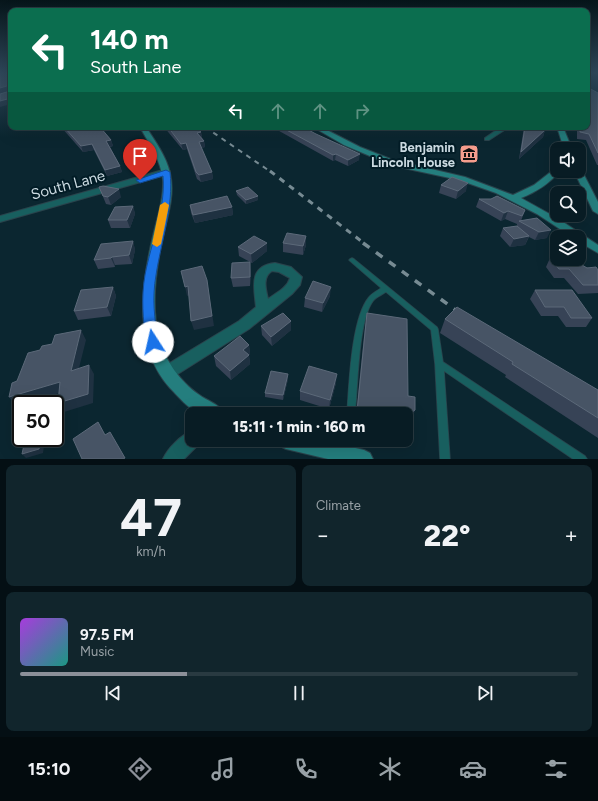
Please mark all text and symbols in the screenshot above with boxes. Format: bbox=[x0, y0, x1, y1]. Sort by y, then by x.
text: 140 m bbox=[90, 22, 169, 56]
icon: left bbox=[24, 24, 76, 76]
text: South Lane bbox=[90, 56, 181, 78]
icon: left bbox=[225, 100, 247, 122]
icon: ahead bbox=[267, 100, 289, 122]
icon: ahead bbox=[309, 100, 331, 122]
icon: right bbox=[351, 100, 373, 122]
pin bbox=[123, 139, 157, 180]
place label: Benjamin Lincoln House bbox=[371, 140, 455, 170]
map controls bbox=[550, 142, 586, 266]
button: sound bbox=[550, 142, 586, 178]
museum icon: Benjamin Lincoln House bbox=[458, 143, 480, 165]
icon: arrive bbox=[129, 145, 151, 167]
street label: South Lane bbox=[29, 166, 107, 204]
button: search bbox=[550, 186, 586, 222]
button: layers bbox=[550, 230, 586, 266]
position arrow bbox=[132, 321, 174, 363]
speed limit sign: 50 bbox=[12, 395, 64, 447]
text: 15:11 · 1 min · 160 m bbox=[233, 418, 365, 436]
text: 47 bbox=[120, 487, 182, 549]
text: Climate bbox=[316, 498, 361, 513]
text: 22° bbox=[424, 517, 470, 554]
text: − bbox=[316, 522, 330, 549]
text: + bbox=[564, 522, 578, 549]
text: km/h bbox=[136, 544, 166, 559]
text: 97.5 FM bbox=[80, 626, 134, 644]
text: Music bbox=[80, 644, 114, 659]
icon: previous bbox=[102, 682, 124, 704]
icon: pause bbox=[288, 682, 310, 704]
icon: next bbox=[474, 682, 496, 704]
icon: directions bbox=[126, 755, 154, 783]
icon: music bbox=[209, 755, 237, 783]
icon: phone bbox=[292, 755, 320, 783]
icon: climate bbox=[376, 755, 404, 783]
icon: car bbox=[459, 755, 487, 783]
icon: filters bbox=[542, 755, 570, 783]
text: 15:10 bbox=[28, 758, 70, 780]

